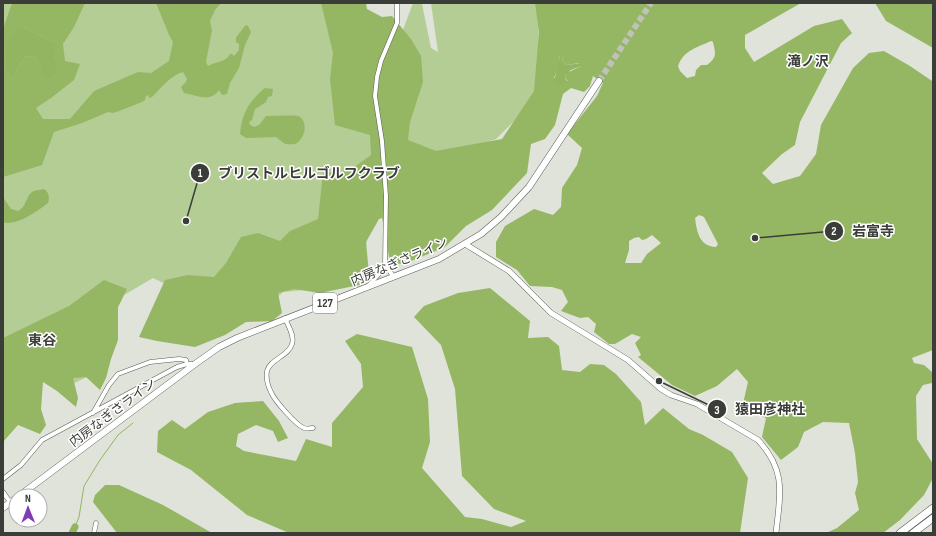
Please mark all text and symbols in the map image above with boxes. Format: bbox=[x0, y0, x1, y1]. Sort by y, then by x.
district label: 滝ノ沢 bbox=[787, 53, 829, 70]
callout: ブリストルヒルゴルフクラブ bbox=[190, 160, 408, 186]
text: ブリストルヒルゴルフクラブ bbox=[218, 165, 400, 182]
text: 1 bbox=[198, 166, 203, 181]
callout: 岩富寺 bbox=[824, 218, 902, 244]
text: 岩富寺 bbox=[852, 223, 894, 240]
text: 2 bbox=[831, 224, 837, 239]
street label: 内房なぎさライン bbox=[348, 234, 450, 290]
road number: 127 bbox=[313, 293, 337, 313]
district label: 東谷 bbox=[28, 332, 57, 349]
street label: 内房なぎさライン bbox=[66, 375, 159, 450]
callout: 猿田彦神社 bbox=[707, 396, 813, 422]
text: 猿田彦神社 bbox=[735, 401, 805, 418]
text: 3 bbox=[714, 403, 720, 418]
north arrow bbox=[8, 488, 48, 528]
text: N bbox=[25, 492, 31, 505]

